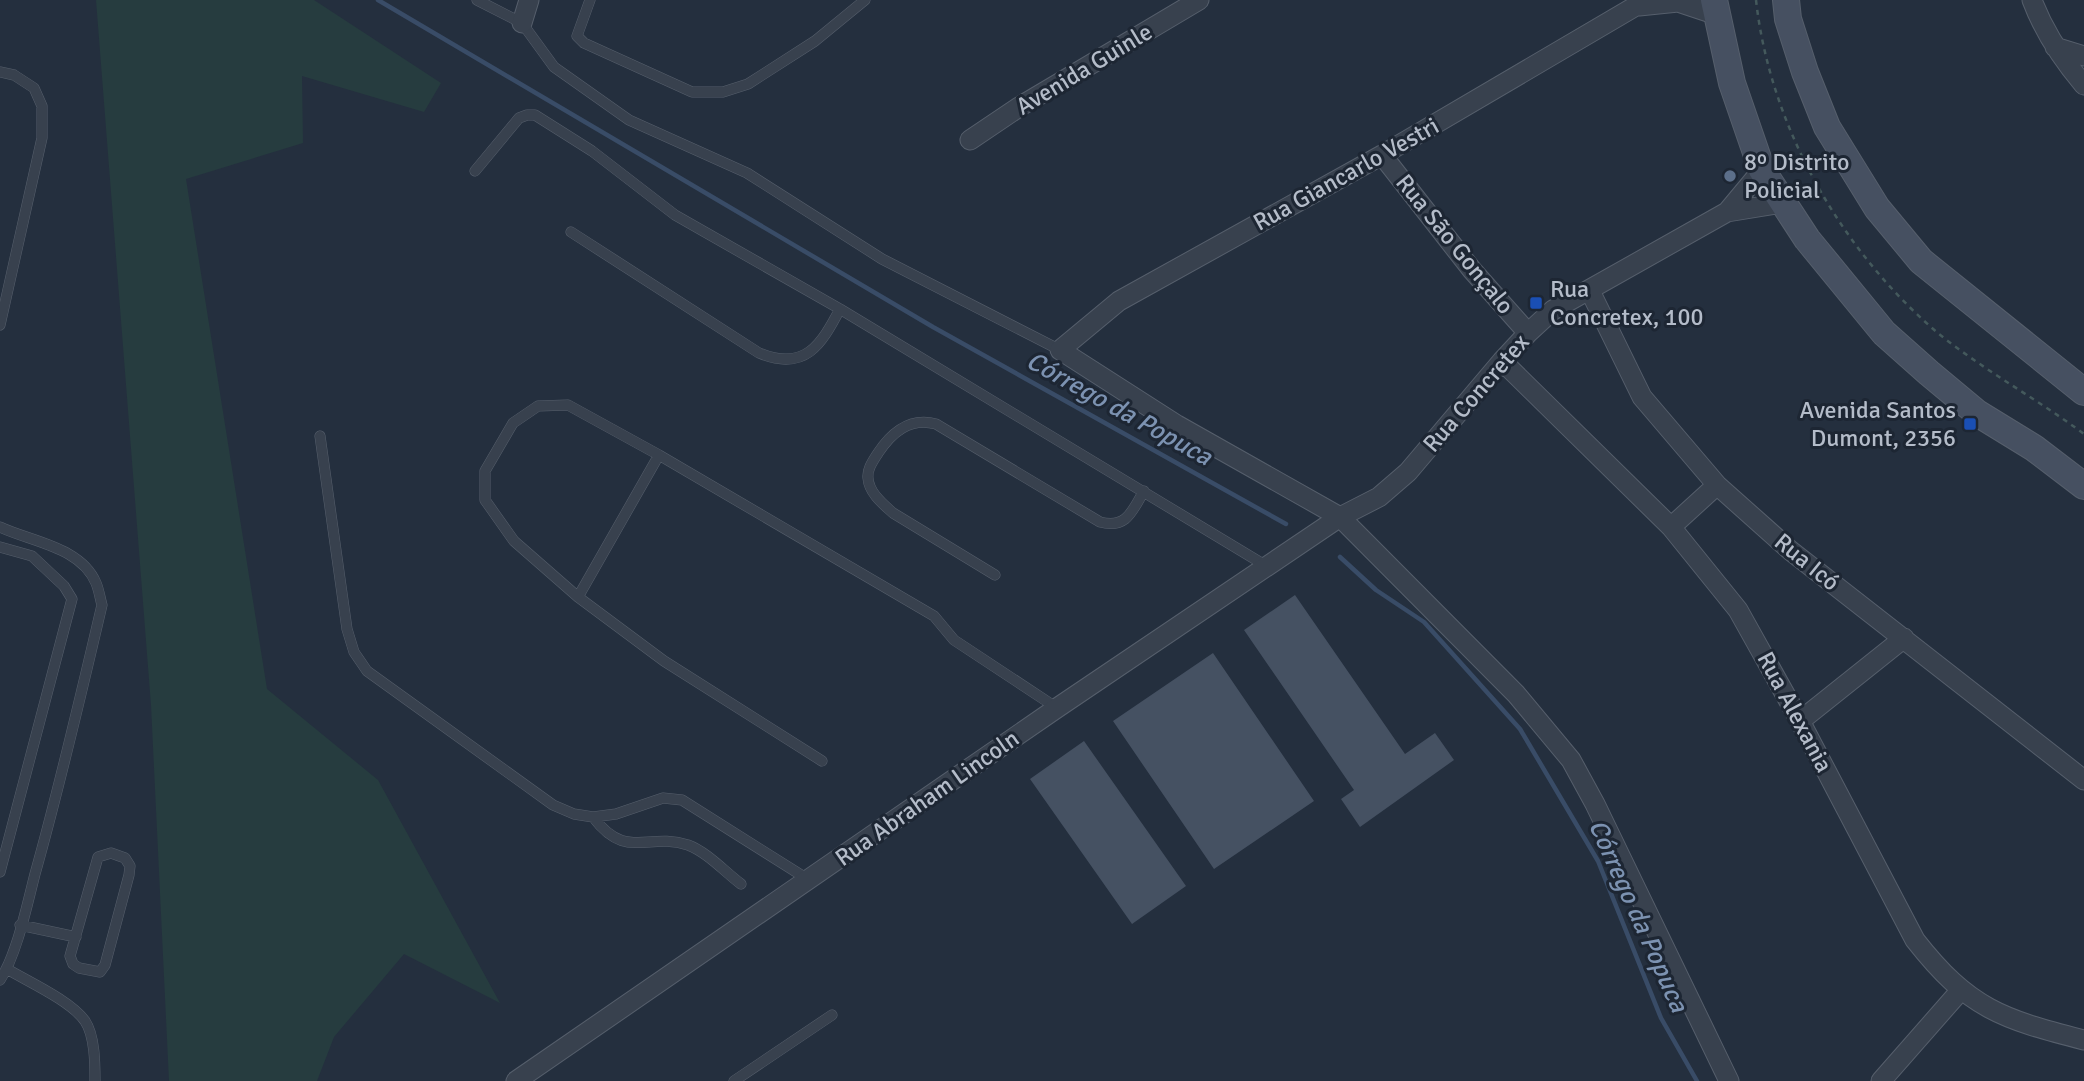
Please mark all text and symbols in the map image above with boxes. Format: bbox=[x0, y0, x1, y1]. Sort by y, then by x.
street label: Avenida Guinle bbox=[1010, 17, 1158, 121]
street label: Rua Giancarlo Vestri bbox=[1248, 111, 1444, 237]
place label: 8º Distrito Policial bbox=[1744, 147, 1849, 205]
street label: Rua São Gonçalo bbox=[1389, 168, 1521, 320]
marker: 8º Distrito Policial bbox=[1722, 168, 1738, 184]
place label: Rua Concretex, 100 bbox=[1550, 274, 1703, 332]
marker: Rua Concretex, 100 bbox=[1528, 295, 1544, 311]
street label: Rua Concretex bbox=[1416, 328, 1536, 458]
water label: Córrego da Popuca bbox=[1021, 345, 1218, 474]
place label: Avenida Santos Dumont, 2356 bbox=[1800, 395, 1956, 453]
marker: Avenida Santos Dumont, 2356 bbox=[1962, 416, 1978, 432]
street label: Rua Icó bbox=[1768, 527, 1846, 597]
street label: Rua Alexania bbox=[1751, 646, 1839, 778]
street label: Rua Abraham Lincoln bbox=[829, 723, 1025, 873]
water label: Córrego da Popuca bbox=[1581, 815, 1695, 1018]

